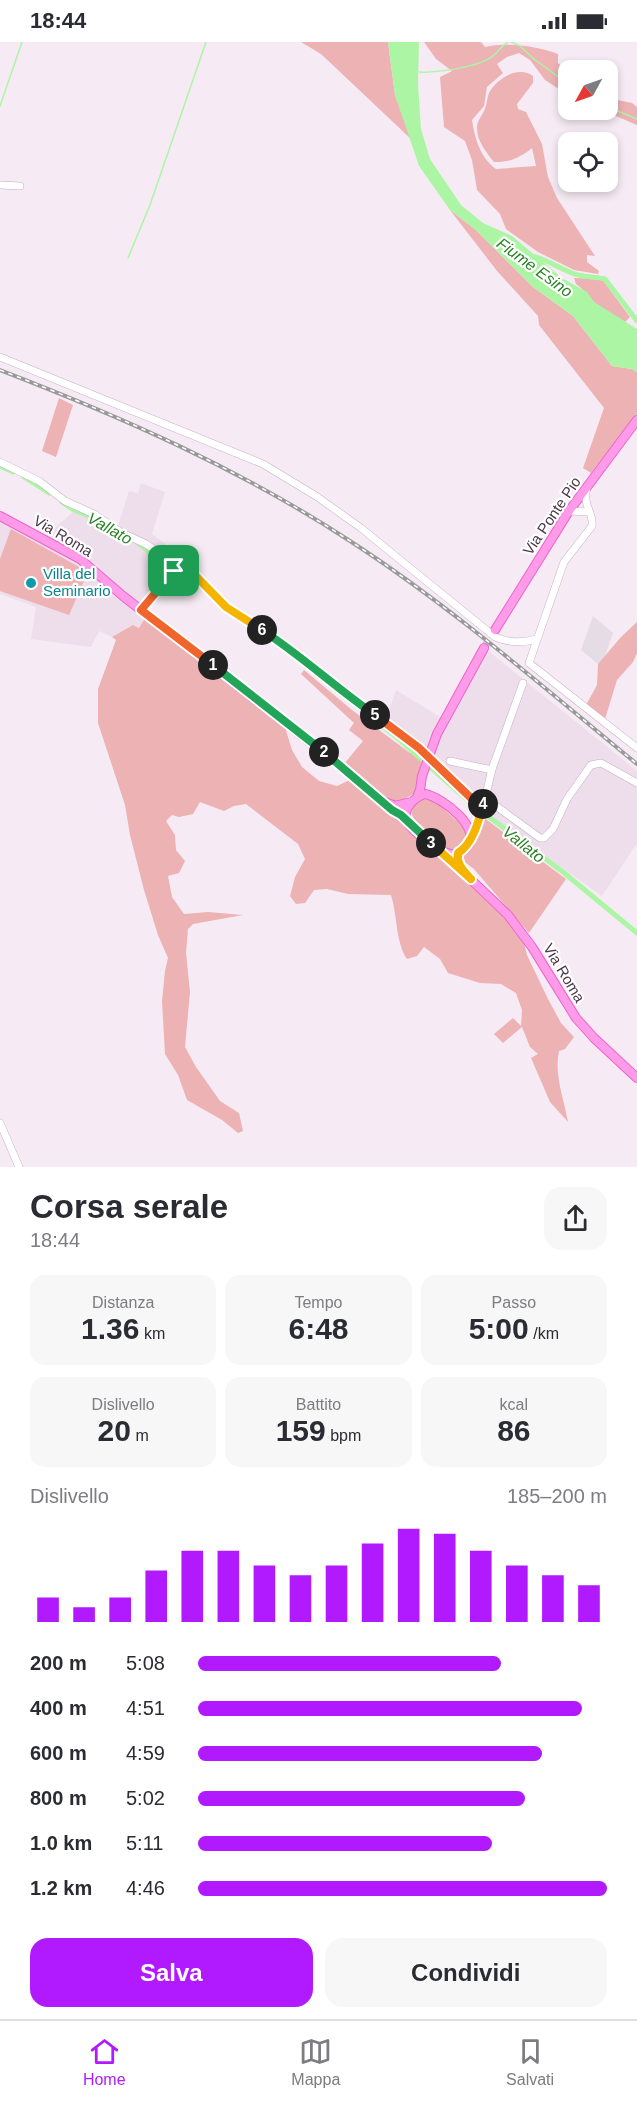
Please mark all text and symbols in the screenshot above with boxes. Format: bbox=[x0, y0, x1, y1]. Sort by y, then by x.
text: 18:44 bbox=[30, 8, 86, 33]
north arrow bbox=[558, 60, 618, 120]
map controls bbox=[558, 60, 618, 192]
button: locate bbox=[558, 132, 618, 192]
water label: Fiume Esino bbox=[494, 234, 576, 300]
street label: Via Ponte Pio bbox=[519, 473, 584, 558]
water label: Vallato bbox=[85, 509, 135, 548]
street label: Via Roma bbox=[31, 511, 96, 560]
pin bbox=[148, 545, 199, 596]
icon: arrive bbox=[157, 554, 190, 587]
place label: Villa del Seminario bbox=[43, 565, 111, 599]
marker: Villa del Seminario bbox=[24, 576, 38, 590]
pin: 6 bbox=[247, 615, 277, 645]
text: 6 bbox=[258, 621, 266, 638]
pin: 1 bbox=[198, 650, 228, 680]
text: 1 bbox=[209, 656, 217, 673]
pin: 5 bbox=[360, 700, 390, 730]
text: 5 bbox=[371, 706, 379, 723]
pin: 2 bbox=[309, 737, 339, 767]
text: 2 bbox=[320, 743, 328, 760]
pin: 4 bbox=[468, 789, 498, 819]
text: 4 bbox=[479, 795, 487, 812]
water label: Vallato bbox=[499, 823, 548, 866]
pin: 3 bbox=[416, 828, 446, 858]
text: 3 bbox=[427, 834, 435, 851]
street label: Via Roma bbox=[540, 940, 589, 1006]
button: share bbox=[544, 1187, 607, 1250]
text: Corsa serale bbox=[30, 1188, 228, 1225]
text: 18:44 bbox=[30, 1229, 80, 1251]
text: Distanza bbox=[92, 1294, 154, 1311]
text: Tempo bbox=[294, 1294, 343, 1311]
text: Passo bbox=[492, 1294, 536, 1311]
text: 1.36 bbox=[81, 1312, 139, 1345]
text: 6:48 bbox=[288, 1312, 349, 1345]
text: 5:00 bbox=[469, 1312, 529, 1345]
text: km bbox=[139, 1325, 165, 1342]
text: /km bbox=[529, 1325, 559, 1342]
text: Dislivello bbox=[92, 1396, 155, 1413]
text: Battito bbox=[296, 1396, 341, 1413]
text: kcal bbox=[500, 1396, 528, 1413]
text: 20 bbox=[98, 1414, 131, 1447]
text: 159 bbox=[276, 1414, 326, 1447]
text: 86 bbox=[497, 1414, 531, 1447]
text: m bbox=[131, 1427, 149, 1444]
text: bpm bbox=[326, 1427, 361, 1444]
text: Dislivello bbox=[30, 1485, 109, 1507]
text: 185–200 m bbox=[507, 1485, 607, 1507]
text: 200 m bbox=[30, 1652, 87, 1674]
text: 5:08 bbox=[126, 1652, 165, 1674]
text: 400 m bbox=[30, 1697, 87, 1719]
text: 4:51 bbox=[126, 1697, 165, 1719]
text: 600 m bbox=[30, 1742, 87, 1764]
text: 4:59 bbox=[126, 1742, 165, 1764]
text: 800 m bbox=[30, 1787, 87, 1809]
text: 5:02 bbox=[126, 1787, 165, 1809]
text: 1.0 km bbox=[30, 1832, 92, 1854]
text: 5:11 bbox=[126, 1832, 163, 1854]
text: 1.2 km bbox=[30, 1877, 92, 1899]
text: 4:46 bbox=[126, 1877, 165, 1899]
button: Salva bbox=[30, 1938, 313, 2007]
button: Condividi bbox=[325, 1938, 607, 2007]
tab: Home bbox=[83, 2035, 126, 2089]
tab: Mappa bbox=[291, 2035, 340, 2089]
tab: Salvati bbox=[506, 2035, 554, 2089]

